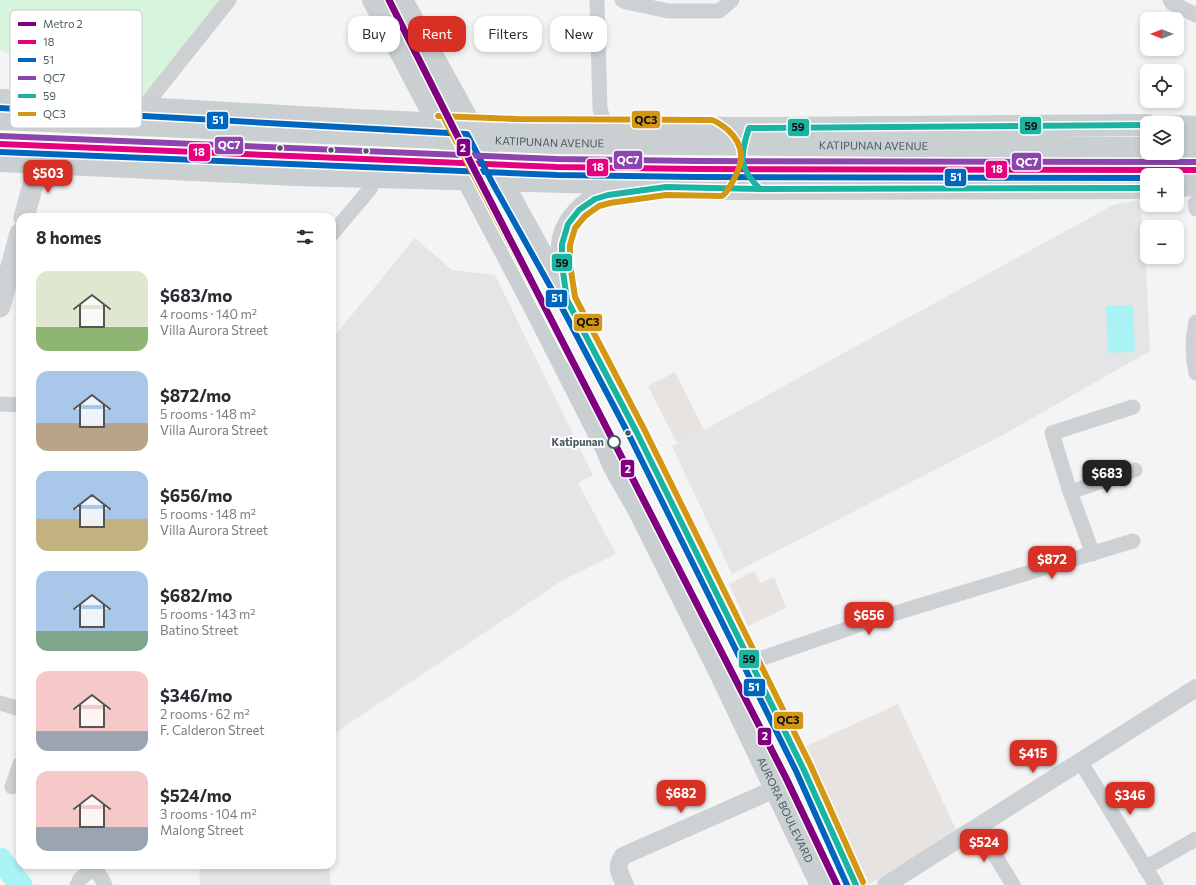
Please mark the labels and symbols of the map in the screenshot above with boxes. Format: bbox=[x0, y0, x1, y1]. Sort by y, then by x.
legend bbox=[10, 10, 142, 128]
north arrow bbox=[1140, 12, 1184, 56]
text: Metro 2 bbox=[43, 17, 83, 30]
text: 18 bbox=[43, 35, 55, 48]
text: 51 bbox=[43, 53, 54, 66]
text: QC7 bbox=[43, 71, 66, 84]
text: 59 bbox=[43, 89, 56, 102]
text: QC3 bbox=[43, 107, 66, 120]
line badge: QC3 bbox=[631, 110, 661, 129]
line badge: 51 bbox=[206, 111, 229, 130]
text: 51 bbox=[212, 113, 224, 126]
text: QC3 bbox=[635, 113, 657, 126]
line badge: 59 bbox=[1019, 116, 1042, 135]
line badge: 59 bbox=[787, 118, 810, 137]
text: 59 bbox=[1024, 119, 1038, 132]
text: 59 bbox=[791, 120, 805, 133]
street label: KATIPUNAN AVENUE bbox=[495, 133, 604, 149]
line badge: QC7 bbox=[214, 136, 244, 155]
text: QC7 bbox=[218, 138, 240, 151]
line badge: 2 bbox=[456, 138, 471, 157]
street label: KATIPUNAN AVENUE bbox=[819, 138, 928, 152]
text: 2 bbox=[460, 141, 466, 154]
line badge: 18 bbox=[188, 143, 211, 162]
unlabelled marker bbox=[275, 143, 285, 153]
text: 18 bbox=[193, 145, 205, 158]
unlabelled marker bbox=[326, 145, 336, 155]
unlabelled marker bbox=[361, 146, 371, 156]
line badge: QC7 bbox=[613, 150, 643, 170]
line badge: QC7 bbox=[1011, 152, 1042, 171]
text: QC7 bbox=[617, 153, 639, 166]
text: QC7 bbox=[1016, 155, 1038, 168]
line badge: 18 bbox=[586, 158, 609, 177]
pin: $503 bbox=[24, 160, 72, 194]
text: 18 bbox=[592, 160, 604, 173]
line badge: 18 bbox=[985, 160, 1008, 179]
text: 18 bbox=[991, 162, 1003, 175]
line badge: 51 bbox=[944, 168, 967, 187]
text: 51 bbox=[950, 170, 962, 183]
line badge: 59 bbox=[551, 253, 573, 272]
text: 59 bbox=[555, 256, 569, 269]
line badge: 51 bbox=[545, 289, 568, 308]
text: 51 bbox=[551, 291, 563, 304]
line badge: QC3 bbox=[573, 313, 603, 332]
text: QC3 bbox=[577, 315, 599, 328]
unlabelled marker bbox=[623, 428, 633, 438]
place label: Katipunan bbox=[551, 435, 604, 448]
marker: Katipunan bbox=[607, 435, 621, 449]
line badge: 2 bbox=[620, 459, 635, 478]
pin: $683 bbox=[1083, 460, 1131, 494]
text: 2 bbox=[625, 462, 631, 475]
pin: $872 bbox=[1028, 546, 1076, 580]
pin: $656 bbox=[845, 602, 893, 636]
line badge: 59 bbox=[738, 649, 760, 669]
text: 59 bbox=[742, 652, 756, 665]
line badge: 51 bbox=[743, 678, 766, 697]
text: 51 bbox=[748, 680, 760, 693]
line badge: QC3 bbox=[773, 711, 804, 730]
text: QC3 bbox=[777, 713, 799, 726]
line badge: 2 bbox=[757, 727, 772, 746]
text: 2 bbox=[762, 729, 768, 742]
pin: $415 bbox=[1009, 740, 1057, 774]
street label: AURORA BOULEVARD bbox=[755, 755, 816, 865]
pin: $682 bbox=[657, 780, 705, 814]
pin: $346 bbox=[1106, 782, 1154, 816]
pin: $524 bbox=[960, 829, 1008, 863]

